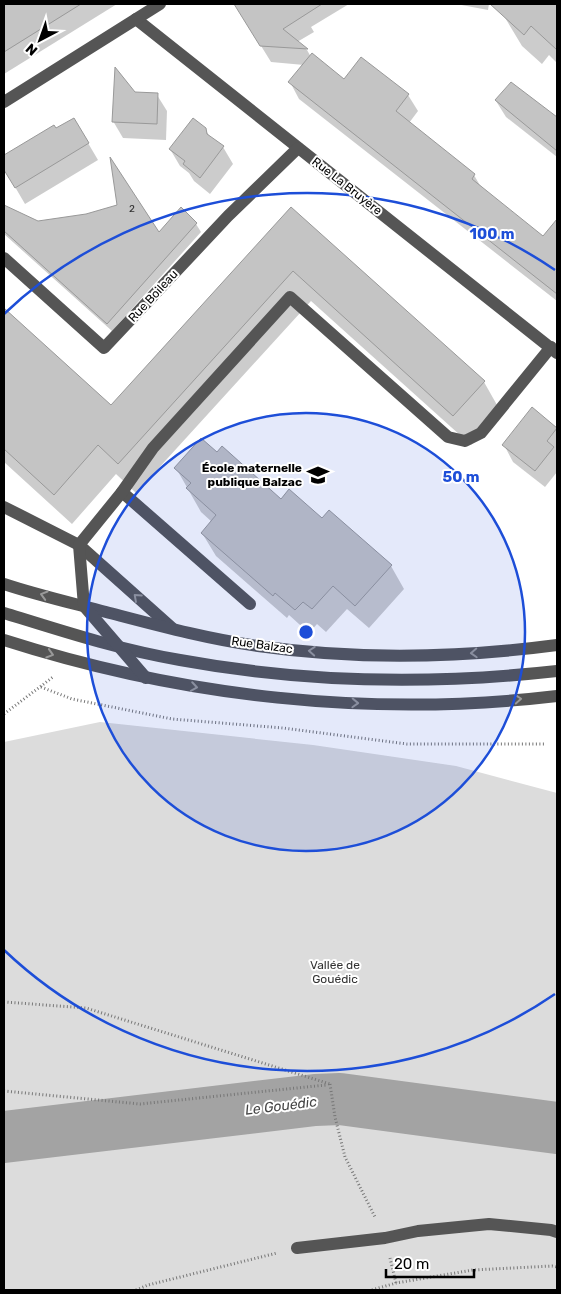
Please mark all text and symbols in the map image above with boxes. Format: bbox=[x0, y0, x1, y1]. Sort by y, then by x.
north arrow bbox=[15, 15, 65, 65]
text: N bbox=[22, 40, 41, 59]
street label: Rue La Bruyère bbox=[309, 154, 385, 218]
house number: 2 bbox=[129, 203, 135, 215]
text: 100 m bbox=[470, 225, 514, 243]
street label: Rue Boileau bbox=[125, 267, 181, 325]
place label: École maternelle publique Balzac bbox=[202, 461, 302, 489]
school or university icon: École maternelle publique Balzac bbox=[305, 462, 331, 488]
text: 50 m bbox=[443, 468, 479, 486]
one-way arrow bbox=[40, 591, 48, 601]
one-way arrow bbox=[134, 594, 143, 603]
centre of rings bbox=[297, 623, 315, 641]
street label: Rue Balzac bbox=[230, 634, 294, 656]
one-way arrow bbox=[307, 646, 315, 657]
one-way arrow bbox=[470, 647, 478, 658]
one-way arrow bbox=[46, 649, 54, 659]
one-way arrow bbox=[190, 681, 198, 691]
one-way arrow bbox=[514, 693, 522, 704]
one-way arrow bbox=[352, 698, 360, 709]
park label: Vallée de Gouédic bbox=[310, 958, 360, 986]
water label: Le Gouédic bbox=[244, 1093, 318, 1119]
scale bar bbox=[386, 1246, 474, 1278]
text: 20 m bbox=[394, 1255, 429, 1273]

